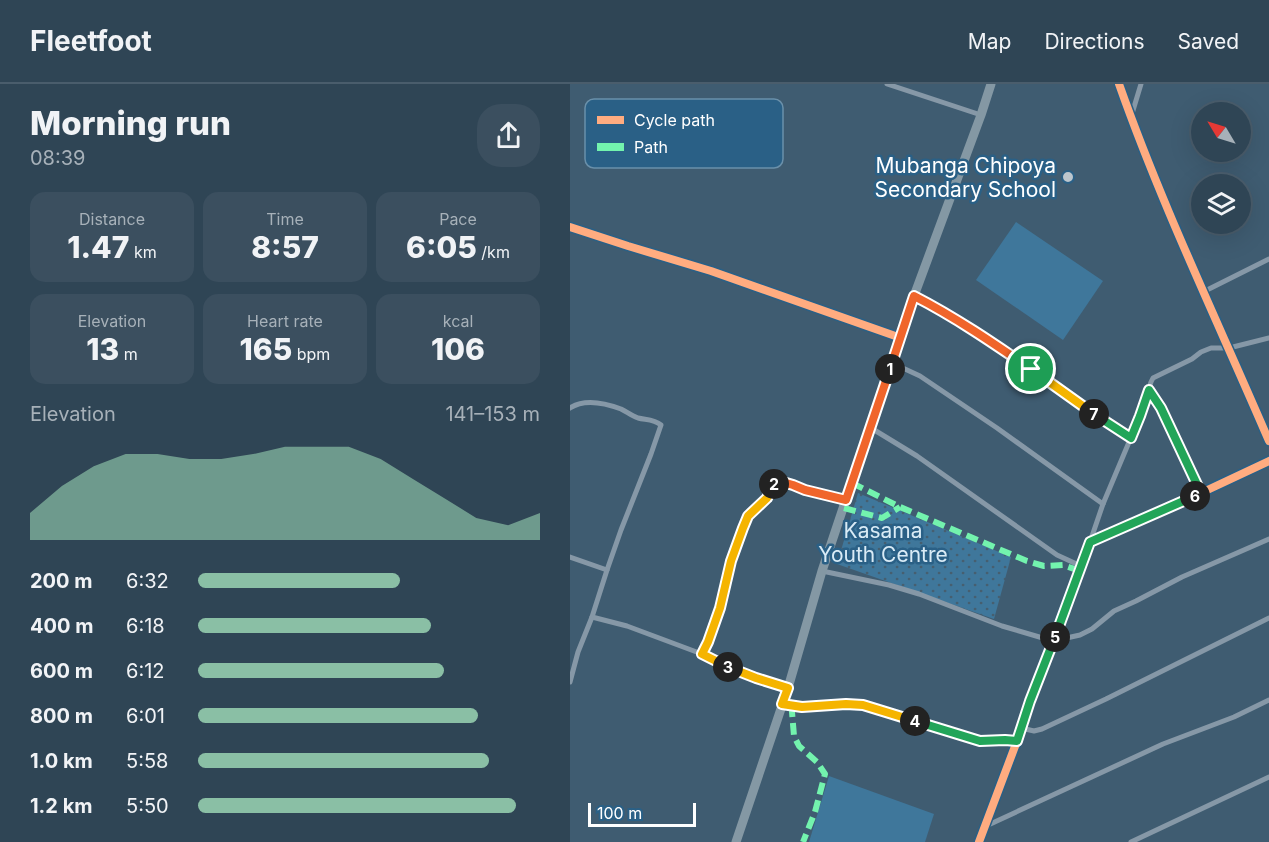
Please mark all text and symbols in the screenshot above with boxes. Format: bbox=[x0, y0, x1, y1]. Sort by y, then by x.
text: Fleetfoot bbox=[30, 24, 152, 58]
text: Map bbox=[968, 29, 1011, 54]
text: Directions bbox=[1044, 29, 1145, 54]
text: Saved bbox=[1178, 29, 1239, 54]
legend bbox=[585, 99, 783, 168]
north arrow bbox=[1191, 102, 1251, 162]
map controls bbox=[1191, 102, 1251, 234]
text: Morning run bbox=[30, 103, 231, 143]
button: share bbox=[477, 104, 540, 167]
text: Cycle path bbox=[634, 110, 715, 130]
text: Path bbox=[634, 137, 668, 157]
text: 08:39 bbox=[30, 146, 86, 170]
place label: Mubanga Chipoya Secondary School bbox=[875, 153, 1056, 202]
marker: Mubanga Chipoya Secondary School bbox=[1061, 170, 1075, 184]
button: layers bbox=[1191, 174, 1251, 234]
text: Distance bbox=[79, 209, 145, 229]
text: Time bbox=[266, 209, 304, 229]
text: Pace bbox=[439, 209, 477, 229]
text: 1.47 bbox=[67, 229, 129, 265]
text: 8:57 bbox=[251, 229, 319, 265]
text: 6:05 bbox=[406, 229, 477, 265]
text: km bbox=[129, 242, 157, 262]
text: /km bbox=[477, 242, 510, 262]
text: Elevation bbox=[78, 311, 146, 331]
text: Heart rate bbox=[247, 311, 323, 331]
text: kcal bbox=[443, 311, 473, 331]
text: 13 bbox=[86, 331, 119, 367]
text: 165 bbox=[240, 331, 292, 367]
text: 106 bbox=[431, 331, 485, 367]
pin bbox=[1005, 343, 1056, 394]
text: m bbox=[119, 344, 138, 364]
text: bpm bbox=[292, 344, 330, 364]
icon: arrive bbox=[1014, 352, 1047, 385]
pin: 1 bbox=[875, 354, 905, 384]
text: 1 bbox=[887, 359, 893, 379]
pin: 7 bbox=[1079, 399, 1109, 429]
text: Elevation bbox=[30, 402, 116, 426]
text: 141–153 m bbox=[445, 402, 540, 426]
text: 7 bbox=[1089, 404, 1099, 424]
pin: 2 bbox=[759, 469, 789, 499]
text: 2 bbox=[769, 474, 779, 494]
pin: 6 bbox=[1180, 481, 1210, 511]
text: 6 bbox=[1190, 486, 1200, 506]
park label: Kasama Youth Centre bbox=[818, 518, 948, 567]
text: 200 m bbox=[30, 569, 93, 593]
text: 6:32 bbox=[126, 569, 169, 593]
text: 400 m bbox=[30, 614, 94, 638]
text: 6:18 bbox=[126, 614, 165, 638]
pin: 5 bbox=[1040, 622, 1070, 652]
text: 5 bbox=[1050, 627, 1060, 647]
pin: 3 bbox=[713, 652, 743, 682]
text: 3 bbox=[723, 657, 733, 677]
text: 600 m bbox=[30, 659, 93, 683]
text: 6:12 bbox=[126, 659, 165, 683]
text: 800 m bbox=[30, 704, 93, 728]
text: 6:01 bbox=[126, 704, 165, 728]
pin: 4 bbox=[900, 706, 930, 736]
text: 4 bbox=[910, 711, 920, 731]
text: 1.0 km bbox=[30, 749, 93, 773]
text: 5:58 bbox=[126, 749, 168, 773]
text: 1.2 km bbox=[30, 794, 93, 818]
text: 5:50 bbox=[126, 794, 169, 818]
scale bar bbox=[588, 800, 696, 828]
text: 100 m bbox=[597, 803, 642, 823]

